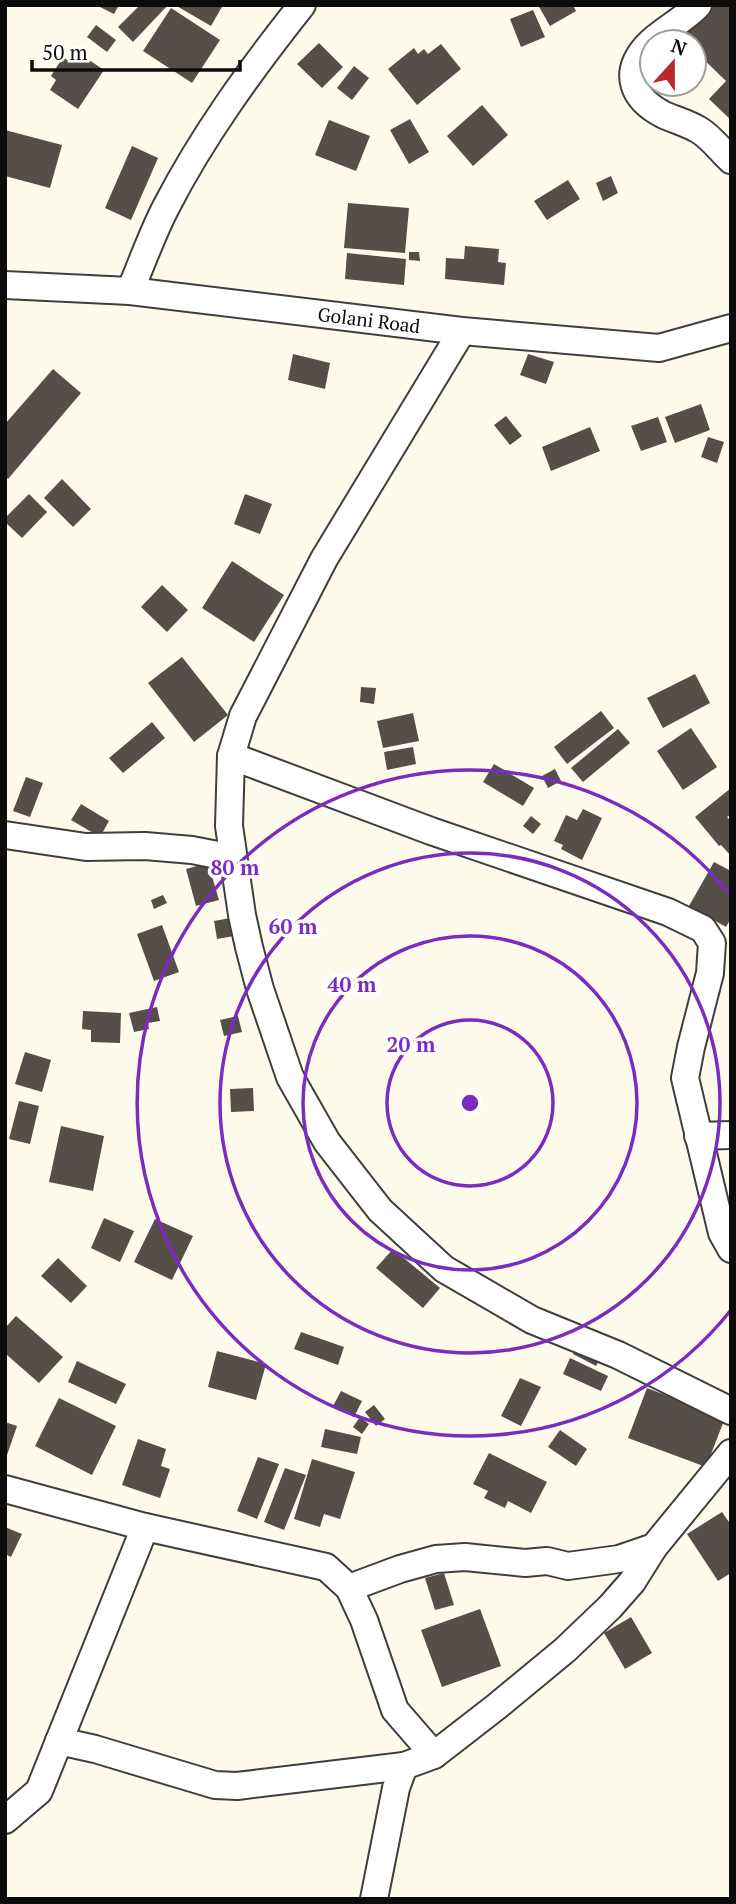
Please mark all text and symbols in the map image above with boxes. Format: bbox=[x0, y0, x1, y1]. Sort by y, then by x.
scale bar bbox=[32, 28, 240, 72]
north arrow bbox=[638, 28, 708, 98]
text: N bbox=[668, 32, 691, 61]
text: 50 m bbox=[42, 38, 88, 66]
street label: Golani Road bbox=[316, 301, 422, 338]
text: 80 m bbox=[211, 853, 260, 881]
text: 60 m bbox=[269, 912, 318, 940]
text: 40 m bbox=[328, 970, 377, 998]
text: 20 m bbox=[387, 1030, 436, 1058]
centre of rings bbox=[458, 1091, 482, 1115]

